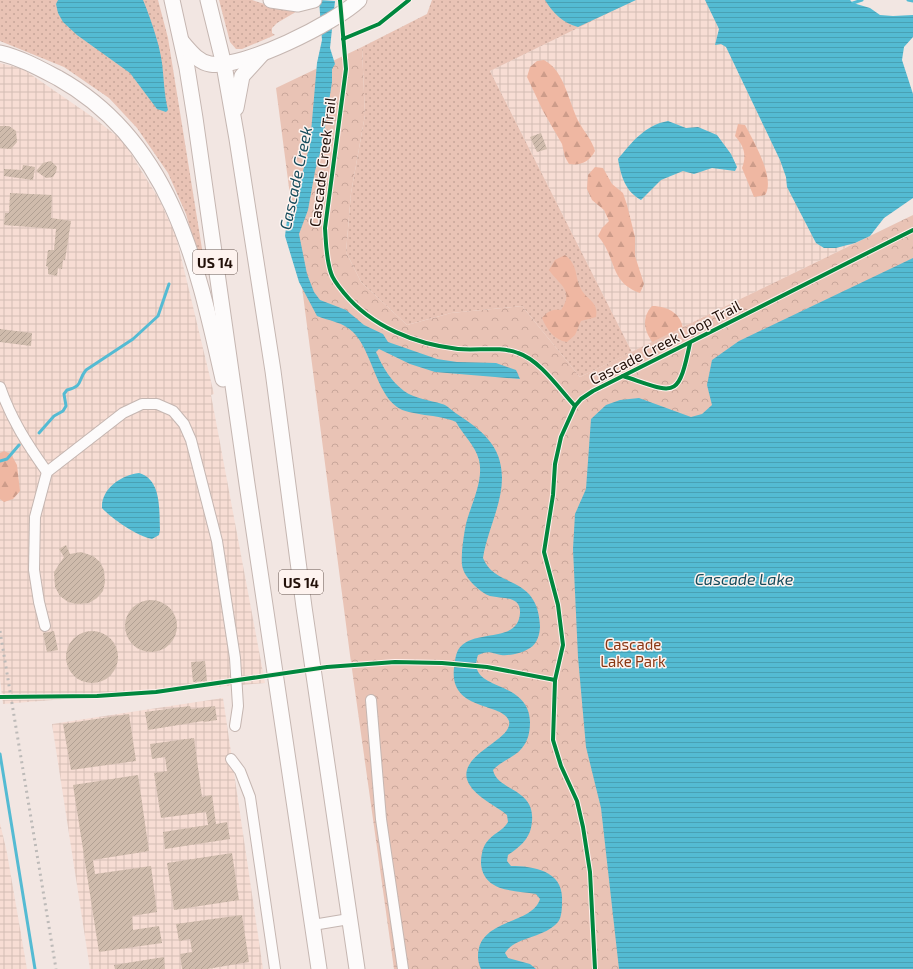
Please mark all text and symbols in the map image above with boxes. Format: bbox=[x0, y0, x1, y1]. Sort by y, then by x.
street label: Cascade Creek Trail bbox=[305, 96, 339, 228]
water label: Cascade Creek bbox=[275, 125, 315, 231]
road number: US 14 bbox=[193, 250, 237, 274]
street label: Cascade Creek Loop Trail bbox=[586, 296, 744, 388]
water label: Cascade Lake bbox=[695, 569, 794, 588]
road number: US 14 bbox=[279, 570, 323, 594]
park label: Cascade Lake Park bbox=[600, 635, 666, 670]

